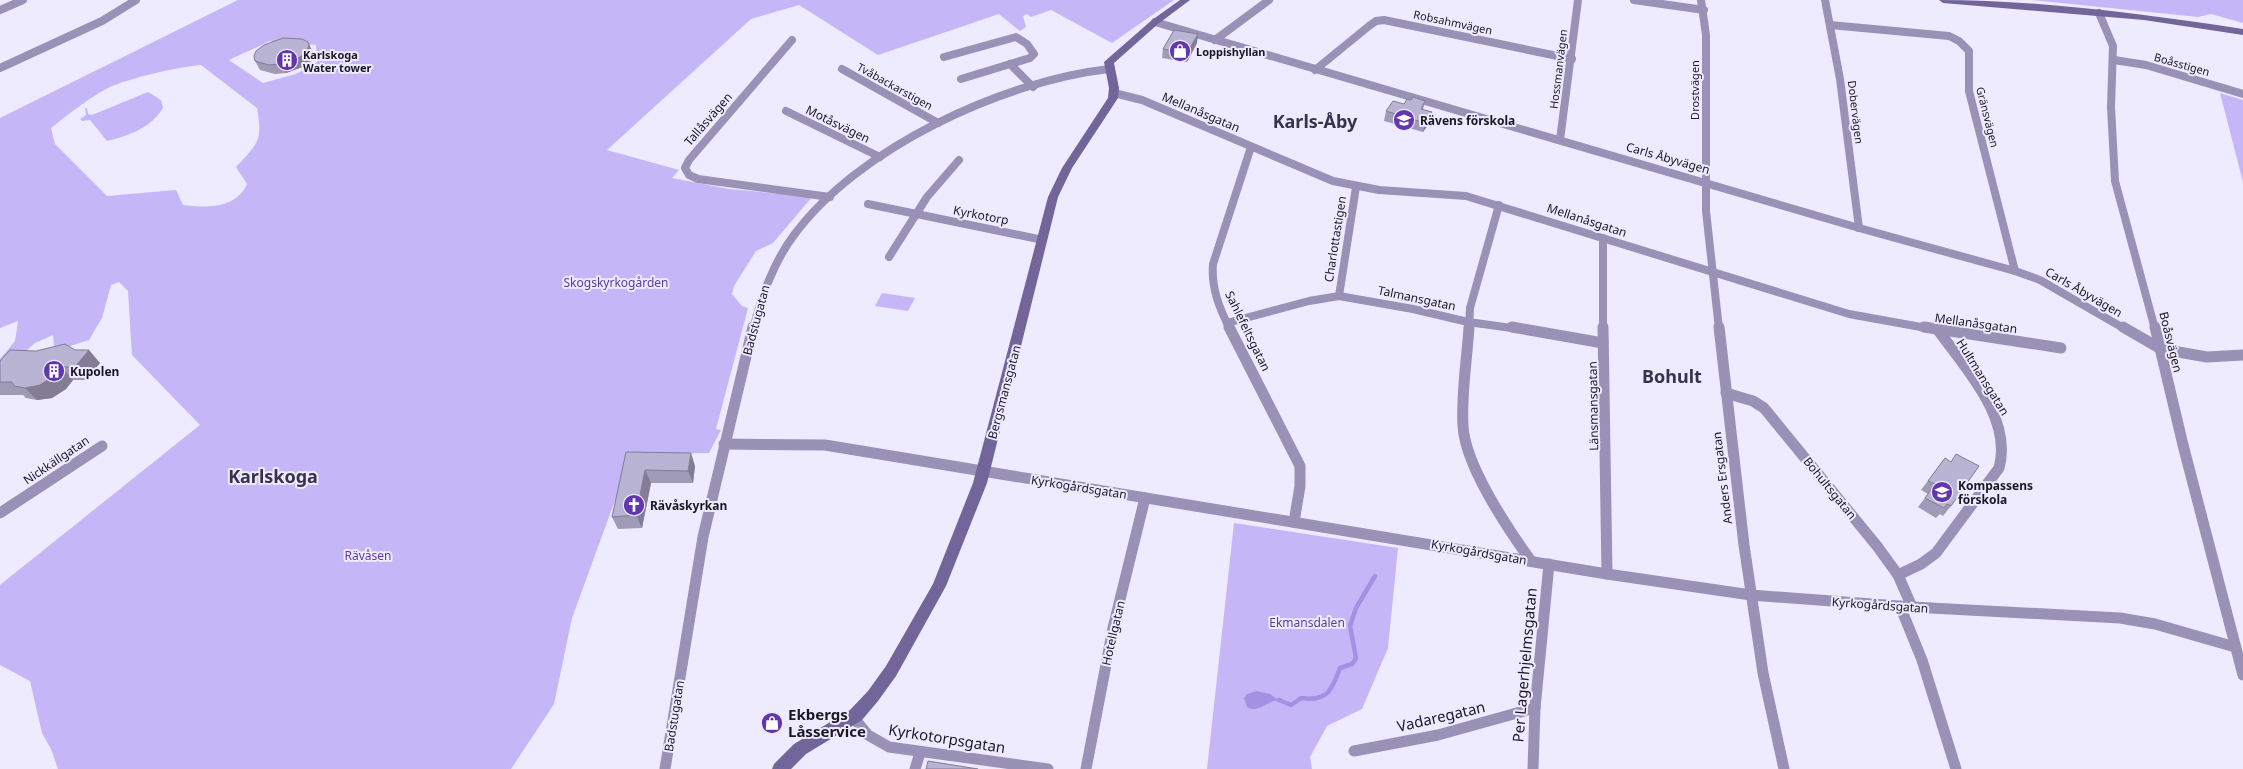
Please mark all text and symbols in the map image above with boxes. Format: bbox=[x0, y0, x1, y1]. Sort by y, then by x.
street label: Robsahmvägen bbox=[1412, 6, 1494, 38]
street label: Hossmanvägen bbox=[1546, 28, 1570, 110]
shop icon: Loppishyllan bbox=[1168, 39, 1192, 63]
place label: Loppishyllan bbox=[1196, 44, 1265, 59]
place label: Karlskoga Water tower bbox=[303, 47, 372, 75]
building icon: Karlskoga Water tower bbox=[275, 48, 299, 72]
street label: Boåsstigen bbox=[2152, 49, 2212, 79]
street label: Tvåbackarstigen bbox=[854, 59, 936, 113]
street label: Drostvägen bbox=[1687, 60, 1702, 120]
street label: Dobervägen bbox=[1845, 79, 1867, 145]
street label: Gränsvägen bbox=[1973, 85, 2003, 149]
street label: Mellanåsgatan bbox=[1159, 88, 1243, 136]
street label: Tallåsvägen bbox=[680, 89, 736, 149]
street label: Motåsvägen bbox=[803, 101, 873, 147]
school or university icon: Rävens förskola bbox=[1392, 108, 1416, 132]
district label: Karls-Åby bbox=[1273, 109, 1358, 133]
place label: Rävens förskola bbox=[1420, 112, 1515, 129]
street label: Carls Åbyvägen bbox=[1624, 138, 1712, 178]
street label: Charlottastigen bbox=[1320, 195, 1350, 283]
street label: Mellanåsgatan bbox=[1545, 199, 1629, 241]
street label: Kyrkotorp bbox=[952, 201, 1010, 229]
street label: Carls Åbyvägen bbox=[2042, 263, 2126, 321]
park label: Skogskyrkogården bbox=[564, 274, 668, 291]
street label: Talmansgatan bbox=[1376, 281, 1458, 315]
street label: Badstugatan bbox=[738, 283, 774, 357]
street label: Sahlefeltsgatan bbox=[1221, 288, 1275, 374]
street label: Mellanåsgatan bbox=[1934, 309, 2018, 337]
street label: Boåsvägen bbox=[2155, 310, 2187, 374]
street label: Hultmansgatan bbox=[1953, 335, 2013, 419]
street label: Bergsmansgatan bbox=[983, 343, 1025, 441]
building icon: Kupolen bbox=[42, 359, 66, 383]
street label: Länsmansgatan bbox=[1584, 361, 1602, 451]
place label: Kupolen bbox=[70, 363, 119, 380]
district label: Bohult bbox=[1642, 364, 1702, 388]
street label: Anders Ersgatan bbox=[1708, 431, 1736, 525]
street label: Nickkällgatan bbox=[20, 432, 92, 488]
street label: Bohultsgatan bbox=[1800, 453, 1860, 523]
district label: Karlskoga bbox=[228, 464, 318, 488]
street label: Kyrkogårdsgatan bbox=[1030, 471, 1128, 503]
place label: Kompassens förskola bbox=[1958, 477, 2033, 508]
school or university icon: Kompassens förskola bbox=[1930, 480, 1954, 504]
church icon: Rävåskyrkan bbox=[622, 493, 646, 517]
place label: Rävåskyrkan bbox=[650, 497, 727, 514]
street label: Kyrkogårdsgatan bbox=[1430, 535, 1528, 569]
park label: Rävåsen bbox=[345, 547, 391, 564]
street label: Per Lagerhjelmsgatan bbox=[1507, 587, 1541, 743]
street label: Kyrkogårdsgatan bbox=[1831, 593, 1929, 617]
street label: Hotellgatan bbox=[1097, 599, 1129, 667]
park label: Ekmansdalen bbox=[1269, 614, 1345, 631]
street label: Badstugatan bbox=[660, 679, 688, 753]
street label: Vadaregatan bbox=[1395, 696, 1487, 736]
place label: Ekbergs Låsservice bbox=[788, 704, 866, 741]
shop icon: Ekbergs Låsservice bbox=[760, 711, 784, 735]
street label: Kyrkotorpsgatan bbox=[887, 719, 1007, 757]

